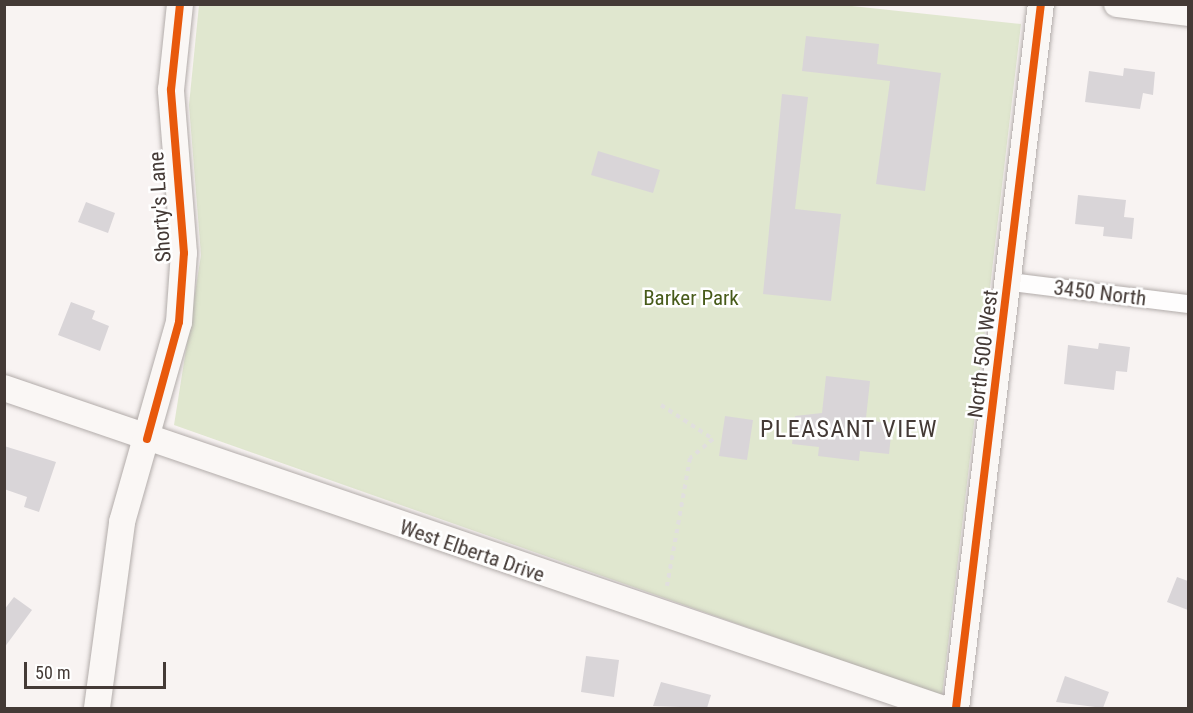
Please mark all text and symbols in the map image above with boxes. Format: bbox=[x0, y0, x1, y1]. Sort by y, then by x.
street label: Shorty's Lane bbox=[144, 151, 176, 263]
street label: 3450 North bbox=[1052, 275, 1148, 311]
park label: Barker Park bbox=[643, 285, 739, 311]
street label: North 500 West bbox=[963, 289, 1003, 419]
district label: PLEASANT VIEW bbox=[760, 416, 938, 444]
street label: West Elberta Drive bbox=[396, 514, 548, 588]
scale bar bbox=[27, 650, 170, 688]
text: 50 m bbox=[35, 662, 70, 683]

